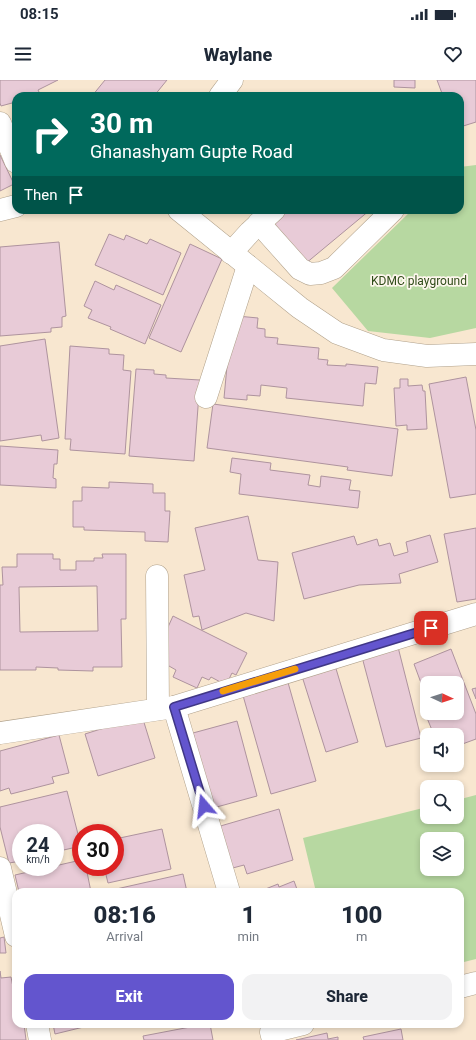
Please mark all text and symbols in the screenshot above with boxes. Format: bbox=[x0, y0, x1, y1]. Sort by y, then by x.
text: 08:15 bbox=[20, 5, 59, 23]
icon: menu bbox=[12, 43, 34, 65]
icon: heart bbox=[442, 43, 464, 65]
text: Waylane bbox=[204, 44, 272, 65]
text: 30 m bbox=[90, 107, 153, 140]
icon: right bbox=[24, 108, 76, 160]
text: Ghanashyam Gupte Road bbox=[90, 141, 293, 162]
icon: arrive bbox=[65, 184, 87, 206]
text: Then bbox=[24, 186, 57, 204]
park label: KDMC playground bbox=[371, 274, 467, 288]
pin bbox=[414, 611, 448, 645]
icon: arrive bbox=[420, 617, 442, 639]
north arrow bbox=[420, 676, 464, 720]
map controls bbox=[420, 676, 464, 876]
button: sound bbox=[420, 728, 464, 772]
button: search bbox=[420, 780, 464, 824]
position arrow bbox=[183, 785, 225, 827]
speed limit sign: 30 bbox=[72, 824, 124, 876]
button: layers bbox=[420, 832, 464, 876]
text: 24 bbox=[27, 833, 49, 857]
text: km/h bbox=[26, 854, 50, 865]
text: 08:16 bbox=[94, 901, 156, 929]
text: 1 bbox=[241, 901, 255, 929]
text: 100 bbox=[341, 901, 382, 929]
text: Arrival bbox=[106, 929, 143, 944]
text: min bbox=[238, 929, 259, 944]
text: m bbox=[356, 929, 367, 944]
button: Exit bbox=[24, 974, 234, 1020]
button: Share bbox=[242, 974, 452, 1020]

